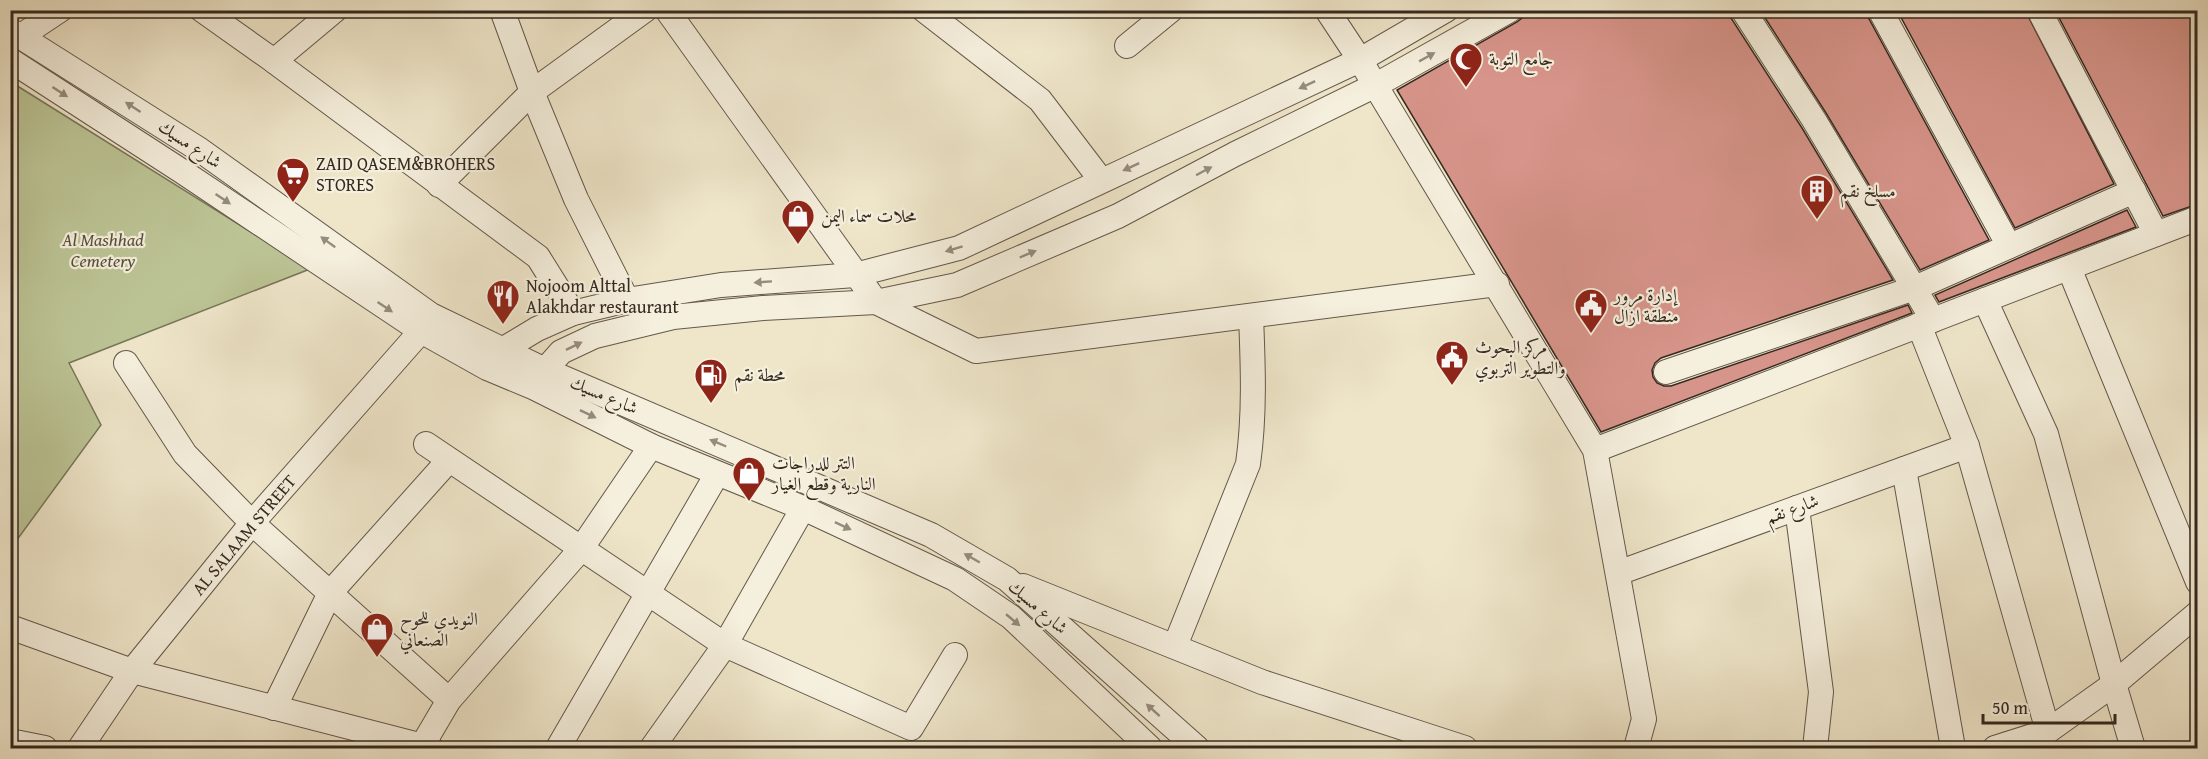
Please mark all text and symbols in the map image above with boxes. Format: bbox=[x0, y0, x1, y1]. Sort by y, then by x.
mosque icon: جامع التوبة bbox=[1448, 41, 1484, 88]
place label: جامع التوبة bbox=[1489, 45, 1553, 75]
one-way arrow bbox=[1419, 52, 1436, 62]
one-way arrow bbox=[1299, 80, 1316, 89]
one-way arrow bbox=[51, 86, 67, 98]
one-way arrow bbox=[125, 102, 141, 113]
street label: شارع مسيك bbox=[152, 112, 228, 176]
place label: ZAID QASEM&BROHERS STORES bbox=[316, 150, 495, 198]
supermarket icon: ZAID QASEM&BROHERS STORES bbox=[275, 156, 311, 203]
one-way arrow bbox=[1122, 162, 1139, 171]
one-way arrow bbox=[1196, 166, 1213, 176]
building icon: مسلخ نقم bbox=[1799, 173, 1835, 220]
place label: مسلخ نقم bbox=[1840, 177, 1896, 208]
one-way arrow bbox=[214, 193, 231, 204]
shop icon: محلات سماء اليمن bbox=[780, 198, 816, 245]
place label: محلات سماء اليمن bbox=[821, 202, 917, 229]
park label: Al Mashhad Cemetery bbox=[61, 226, 144, 274]
one-way arrow bbox=[320, 236, 335, 248]
one-way arrow bbox=[945, 245, 963, 254]
one-way arrow bbox=[1020, 249, 1038, 259]
place label: Nojoom Alttal Alakhdar restaurant bbox=[526, 272, 679, 320]
one-way arrow bbox=[753, 277, 772, 287]
restaurant icon: Nojoom Alttal Alakhdar restaurant bbox=[485, 278, 521, 325]
place label: إدارة مرور منطقة ازال bbox=[1612, 281, 1679, 329]
public building icon: إدارة مرور منطقة ازال bbox=[1573, 287, 1609, 334]
one-way arrow bbox=[376, 301, 392, 313]
place label: مركز البحوث والتطوير التربوي bbox=[1475, 333, 1566, 383]
public building icon: مركز البحوث والتطوير التربوي bbox=[1434, 339, 1470, 386]
one-way arrow bbox=[565, 342, 582, 351]
fuel station icon: محطة نقم bbox=[693, 357, 729, 404]
place label: محطة نقم bbox=[734, 361, 785, 392]
street label: شارع مسيك bbox=[565, 368, 642, 423]
one-way arrow bbox=[579, 410, 596, 419]
one-way arrow bbox=[709, 438, 727, 447]
place label: التتر للدراجات النارية وقطع الغيار bbox=[770, 449, 876, 500]
shop icon: التتر للدراجات النارية وقطع الغيار bbox=[731, 455, 767, 502]
street label: AL SALAAM STREET bbox=[185, 468, 302, 601]
street label: شارع نقم bbox=[1761, 486, 1824, 534]
one-way arrow bbox=[834, 522, 851, 531]
one-way arrow bbox=[964, 553, 980, 564]
street label: شارع مسيك bbox=[1001, 573, 1074, 642]
place label: النويدي للحوح الصنعاني bbox=[400, 605, 478, 655]
shop icon: النويدي للحوح الصنعاني bbox=[359, 611, 395, 658]
one-way arrow bbox=[1005, 613, 1020, 626]
scale bar bbox=[1983, 687, 2115, 725]
text: 50 m bbox=[1992, 694, 2028, 721]
one-way arrow bbox=[1146, 704, 1161, 717]

